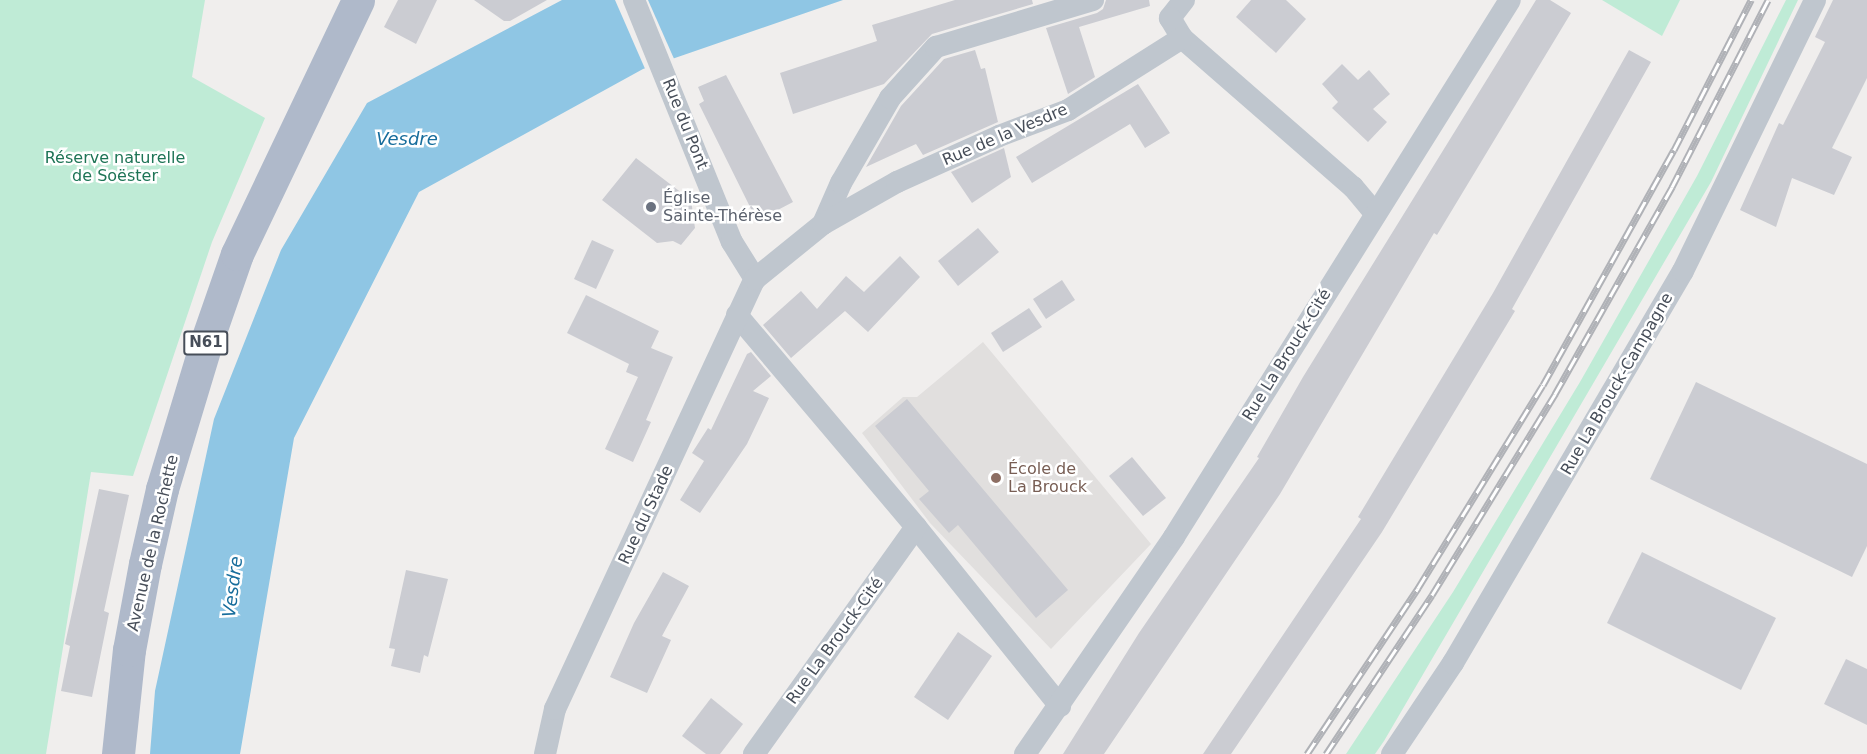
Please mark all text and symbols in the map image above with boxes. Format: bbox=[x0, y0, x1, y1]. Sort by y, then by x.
street label: Rue du Pont bbox=[658, 76, 712, 172]
street label: Rue de la Vesdre bbox=[940, 100, 1070, 170]
water label: Vesdre bbox=[376, 128, 438, 150]
park label: Réserve naturelle de Soëster bbox=[45, 148, 185, 186]
place label: Église Sainte-Thérèse bbox=[663, 188, 782, 226]
marker: Église Sainte-Thérèse bbox=[644, 200, 658, 214]
street label: Rue La Brouck-Cité bbox=[1239, 285, 1335, 425]
street label: Rue La Brouck-Campagne bbox=[1557, 290, 1677, 478]
road number: N61 bbox=[182, 331, 230, 355]
street label: Avenue de la Rochette bbox=[123, 453, 183, 633]
place label: École de La Brouck bbox=[1008, 459, 1087, 497]
street label: Rue du Stade bbox=[615, 462, 677, 568]
marker: École de La Brouck bbox=[989, 471, 1003, 485]
water label: Vesdre bbox=[219, 555, 247, 619]
street label: Rue La Brouck-Cité bbox=[783, 574, 887, 708]

